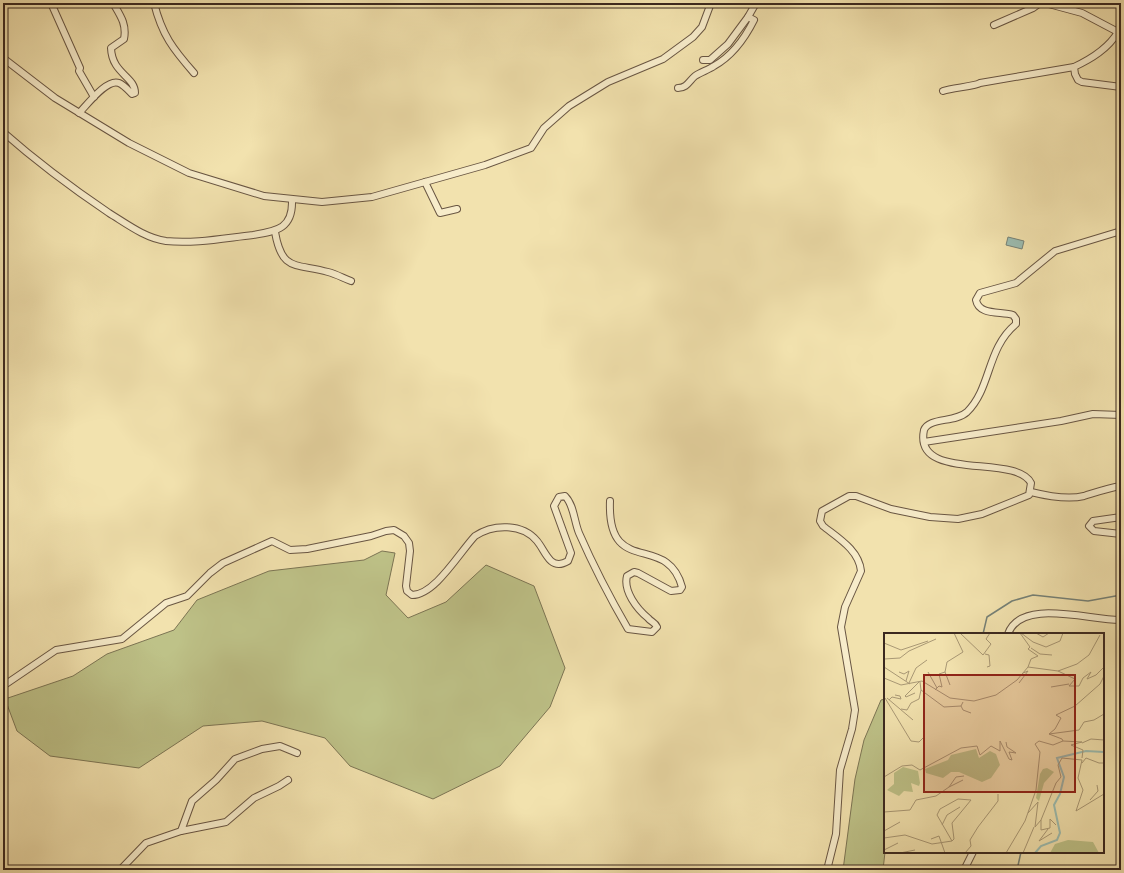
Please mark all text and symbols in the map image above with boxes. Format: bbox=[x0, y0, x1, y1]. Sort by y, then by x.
inset map bbox=[884, 633, 1104, 853]

